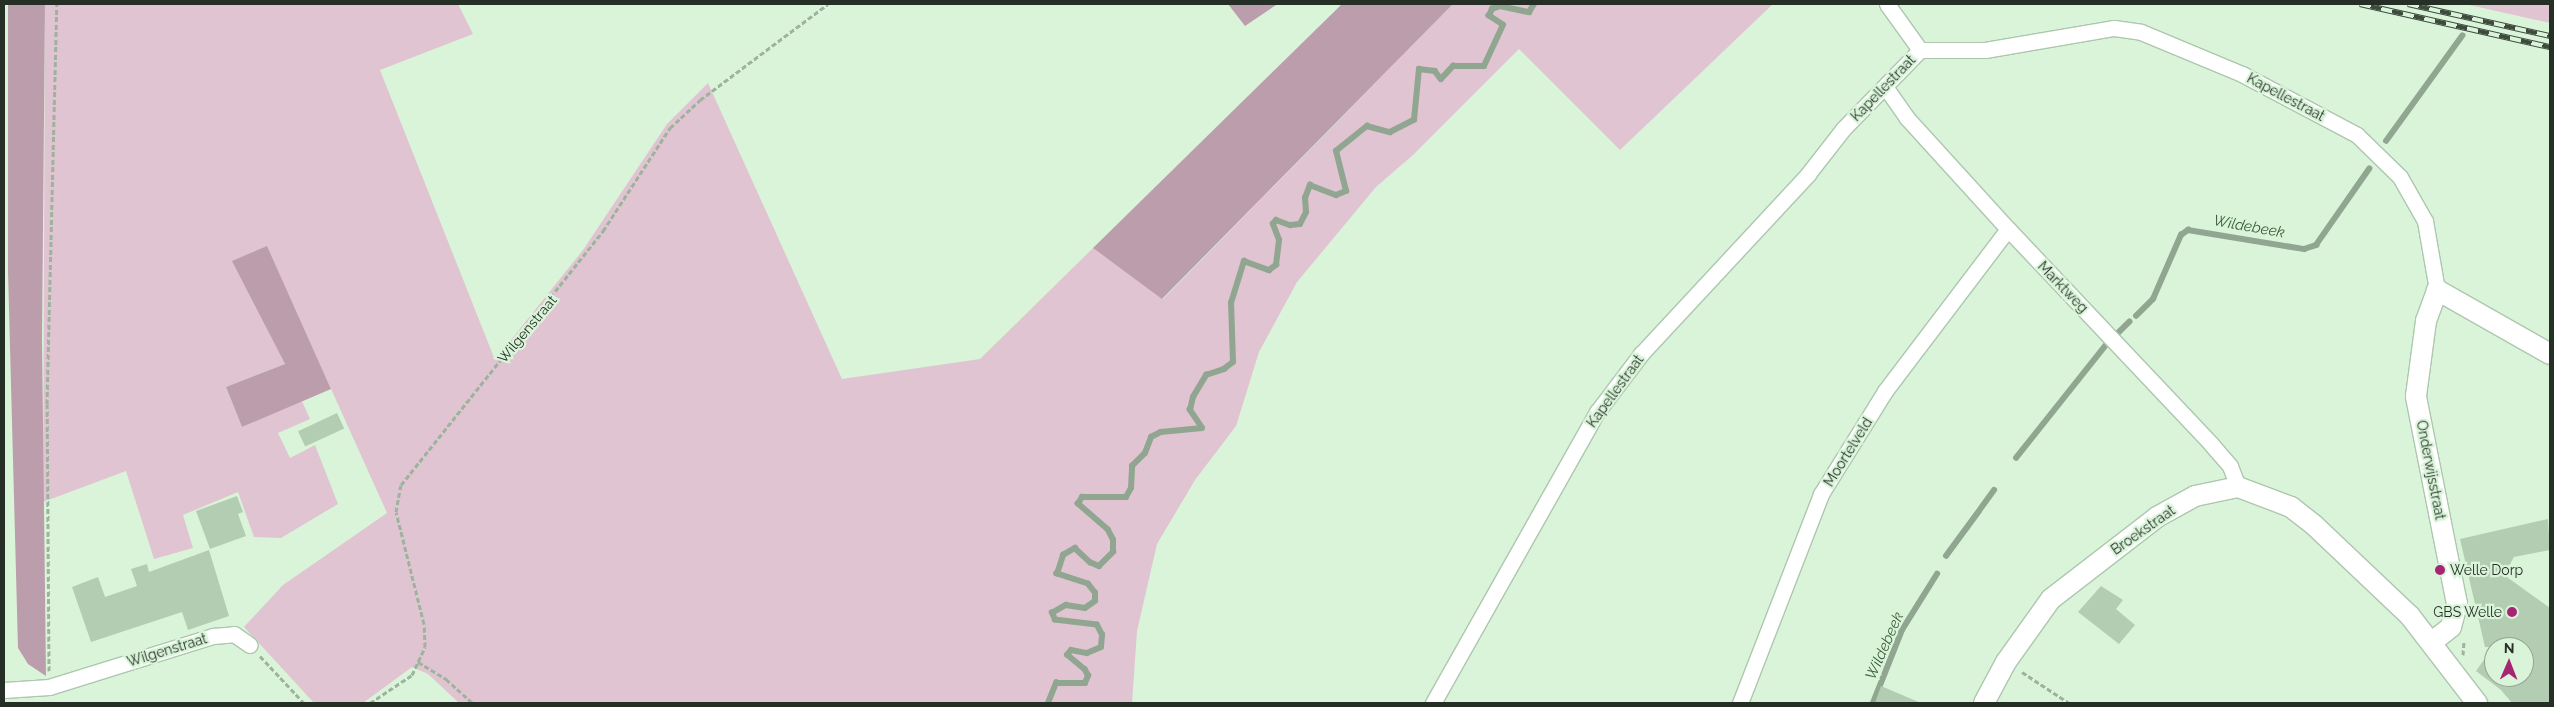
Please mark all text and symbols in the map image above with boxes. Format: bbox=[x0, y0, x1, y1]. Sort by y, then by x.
street label: Kapellestraat bbox=[1847, 51, 1919, 125]
street label: Kapellestraat bbox=[2244, 70, 2328, 124]
water label: Wildebeek bbox=[2212, 212, 2286, 242]
street label: Marktweg bbox=[2034, 258, 2092, 316]
street label: Wilgenstraat bbox=[494, 292, 560, 366]
street label: Kapellestraat bbox=[1583, 351, 1647, 431]
street label: Moortelveld bbox=[1820, 414, 1876, 490]
street label: Onderwijsstraat bbox=[2413, 419, 2449, 521]
street label: Broekstraat bbox=[2108, 502, 2178, 558]
place label: Welle Dorp bbox=[2450, 562, 2523, 578]
marker: Welle Dorp bbox=[2434, 564, 2446, 576]
place label: GBS Welle bbox=[2433, 604, 2502, 620]
marker: GBS Welle bbox=[2506, 606, 2518, 618]
water label: Wildebeek bbox=[1862, 609, 1908, 683]
street label: Wilgenstraat bbox=[125, 630, 209, 670]
north arrow bbox=[2484, 637, 2534, 687]
text: N bbox=[2504, 640, 2515, 656]

